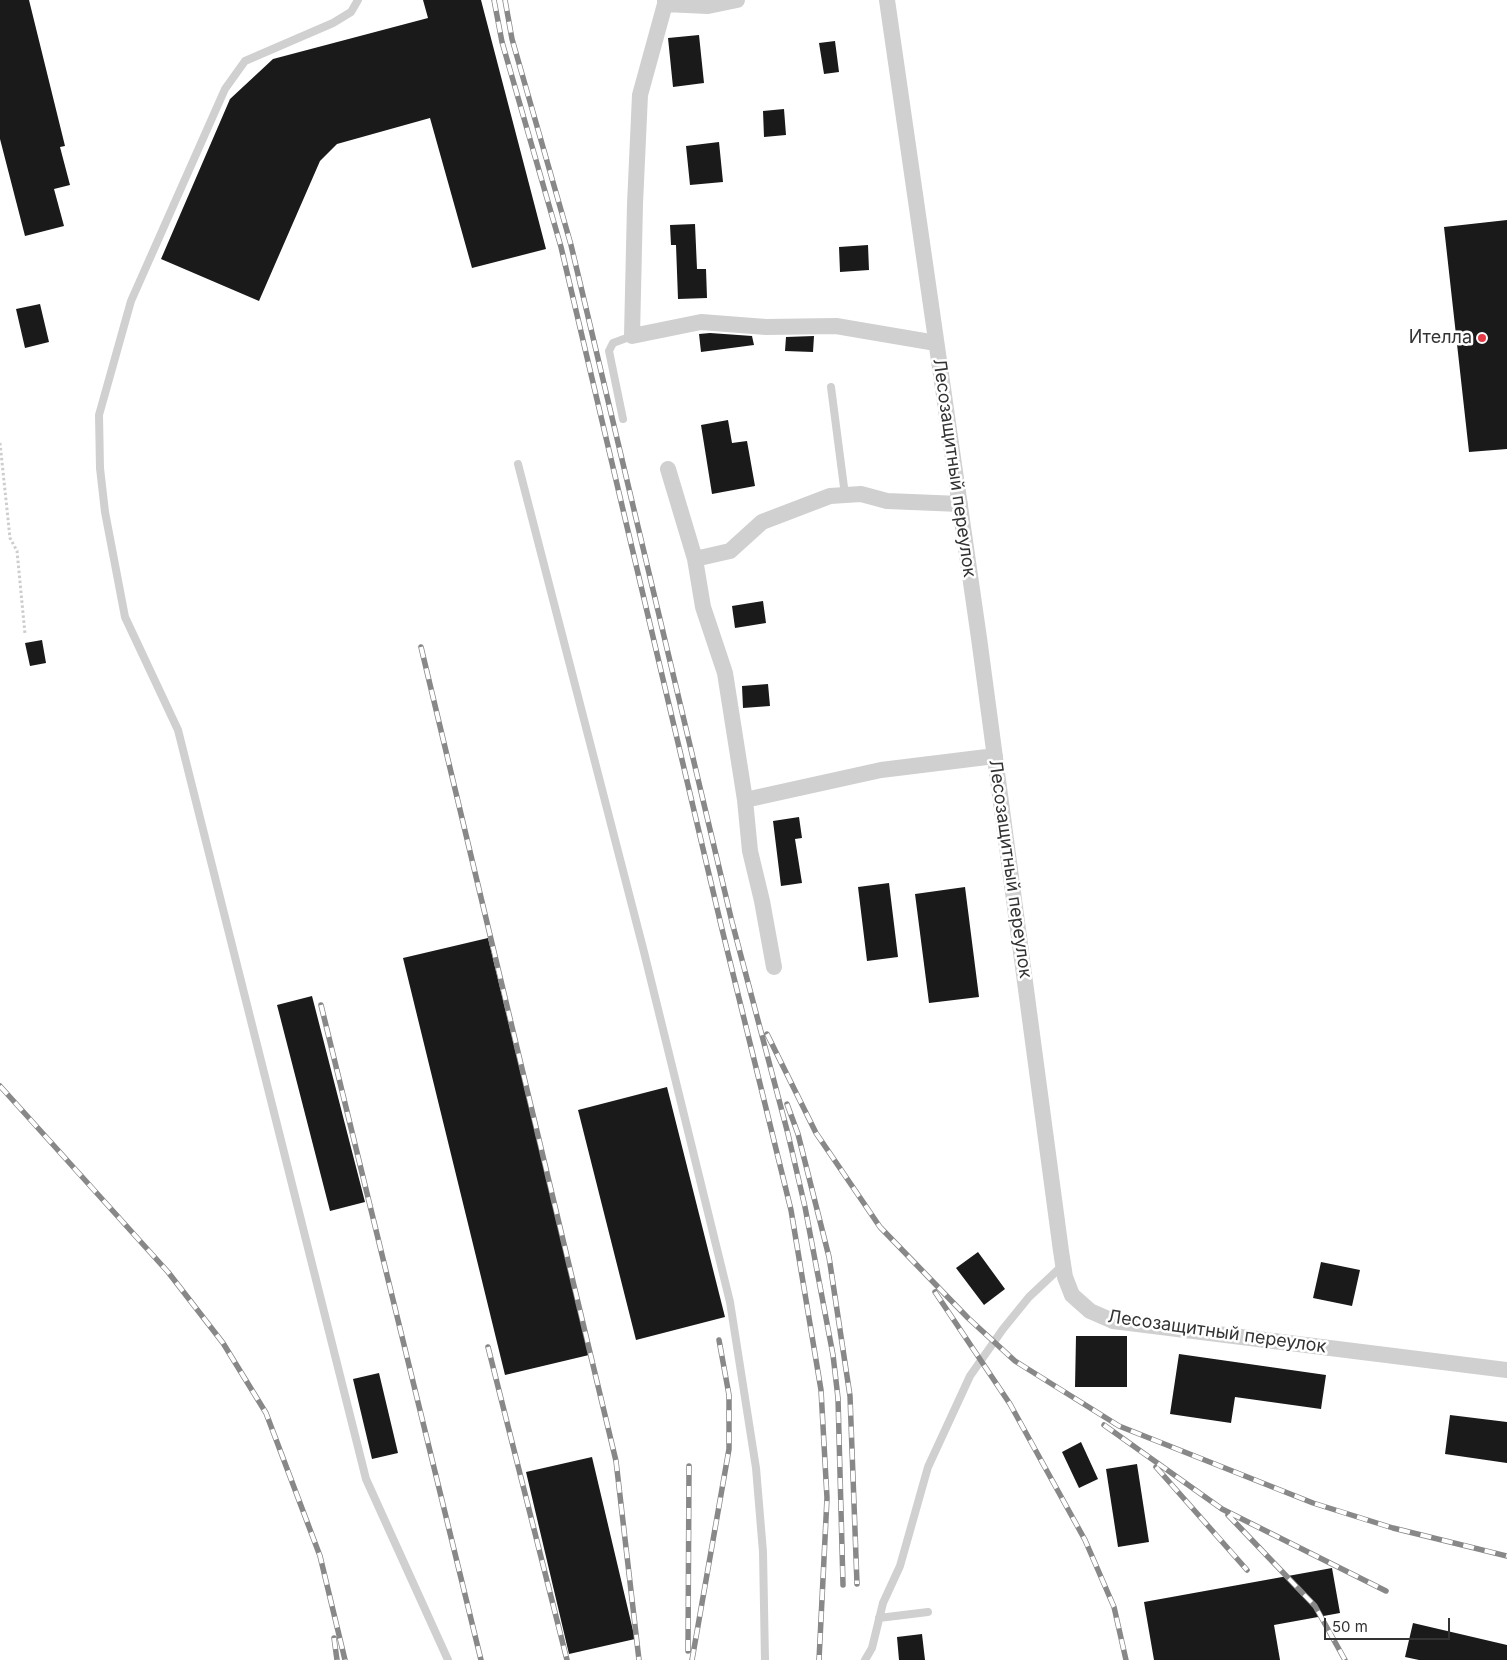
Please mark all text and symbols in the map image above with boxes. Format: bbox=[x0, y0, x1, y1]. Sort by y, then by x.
place label: Ителла bbox=[1409, 327, 1472, 349]
marker: Ителла bbox=[1476, 332, 1488, 344]
street label: Лесозащитный переулок bbox=[928, 357, 980, 579]
street label: Лесозащитный переулок bbox=[984, 758, 1036, 980]
street label: Лесозащитный переулок bbox=[1106, 1306, 1328, 1358]
scale bar bbox=[1327, 1608, 1453, 1640]
text: 50 m bbox=[1332, 1617, 1368, 1636]

